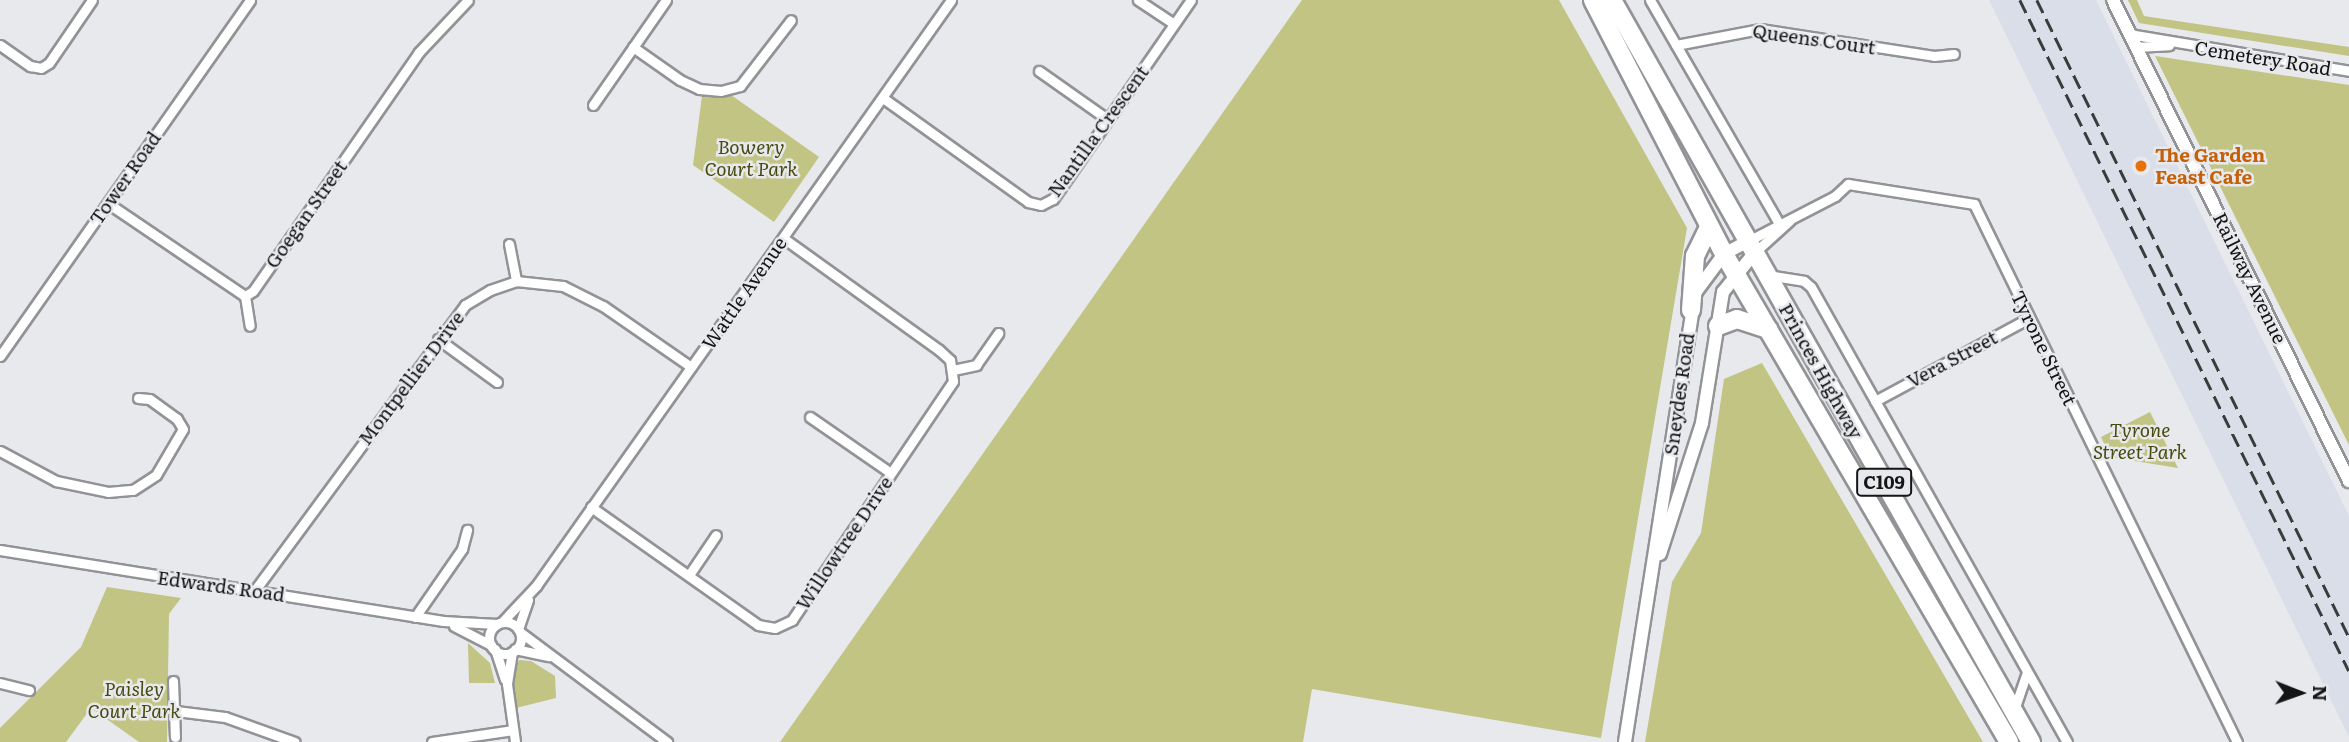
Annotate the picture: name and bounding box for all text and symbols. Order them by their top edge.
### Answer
street label: Queens Court [1751,19,1877,59]
street label: Cemetery Road [2193,36,2333,80]
street label: Nantilla Crescent [1043,61,1153,201]
street label: Tower Road [85,127,165,229]
park label: Bowery Court Park [704,136,798,180]
place label: The Garden Feast Cafe [2155,144,2265,188]
street label: Goegan Street [260,156,352,272]
marker: The Garden Feast Cafe [2133,158,2149,174]
street label: Railway Avenue [2208,209,2292,347]
street label: Wattle Avenue [697,232,791,354]
street label: Tyrone Street [2006,287,2082,409]
street label: Princes Highway [1774,299,1868,443]
street label: Montpellier Drive [353,307,469,449]
street label: Vera Street [1903,326,2001,392]
street label: Sneydes Road [1659,331,1699,457]
park label: Tyrone Street Park [2093,419,2187,463]
road number: C109 [1856,468,1912,496]
street label: Willowtree Drive [791,472,897,614]
street label: Edwards Road [156,566,286,606]
north arrow [2265,658,2335,728]
park label: Paisley Court Park [87,678,181,722]
text: N [2307,685,2335,702]

